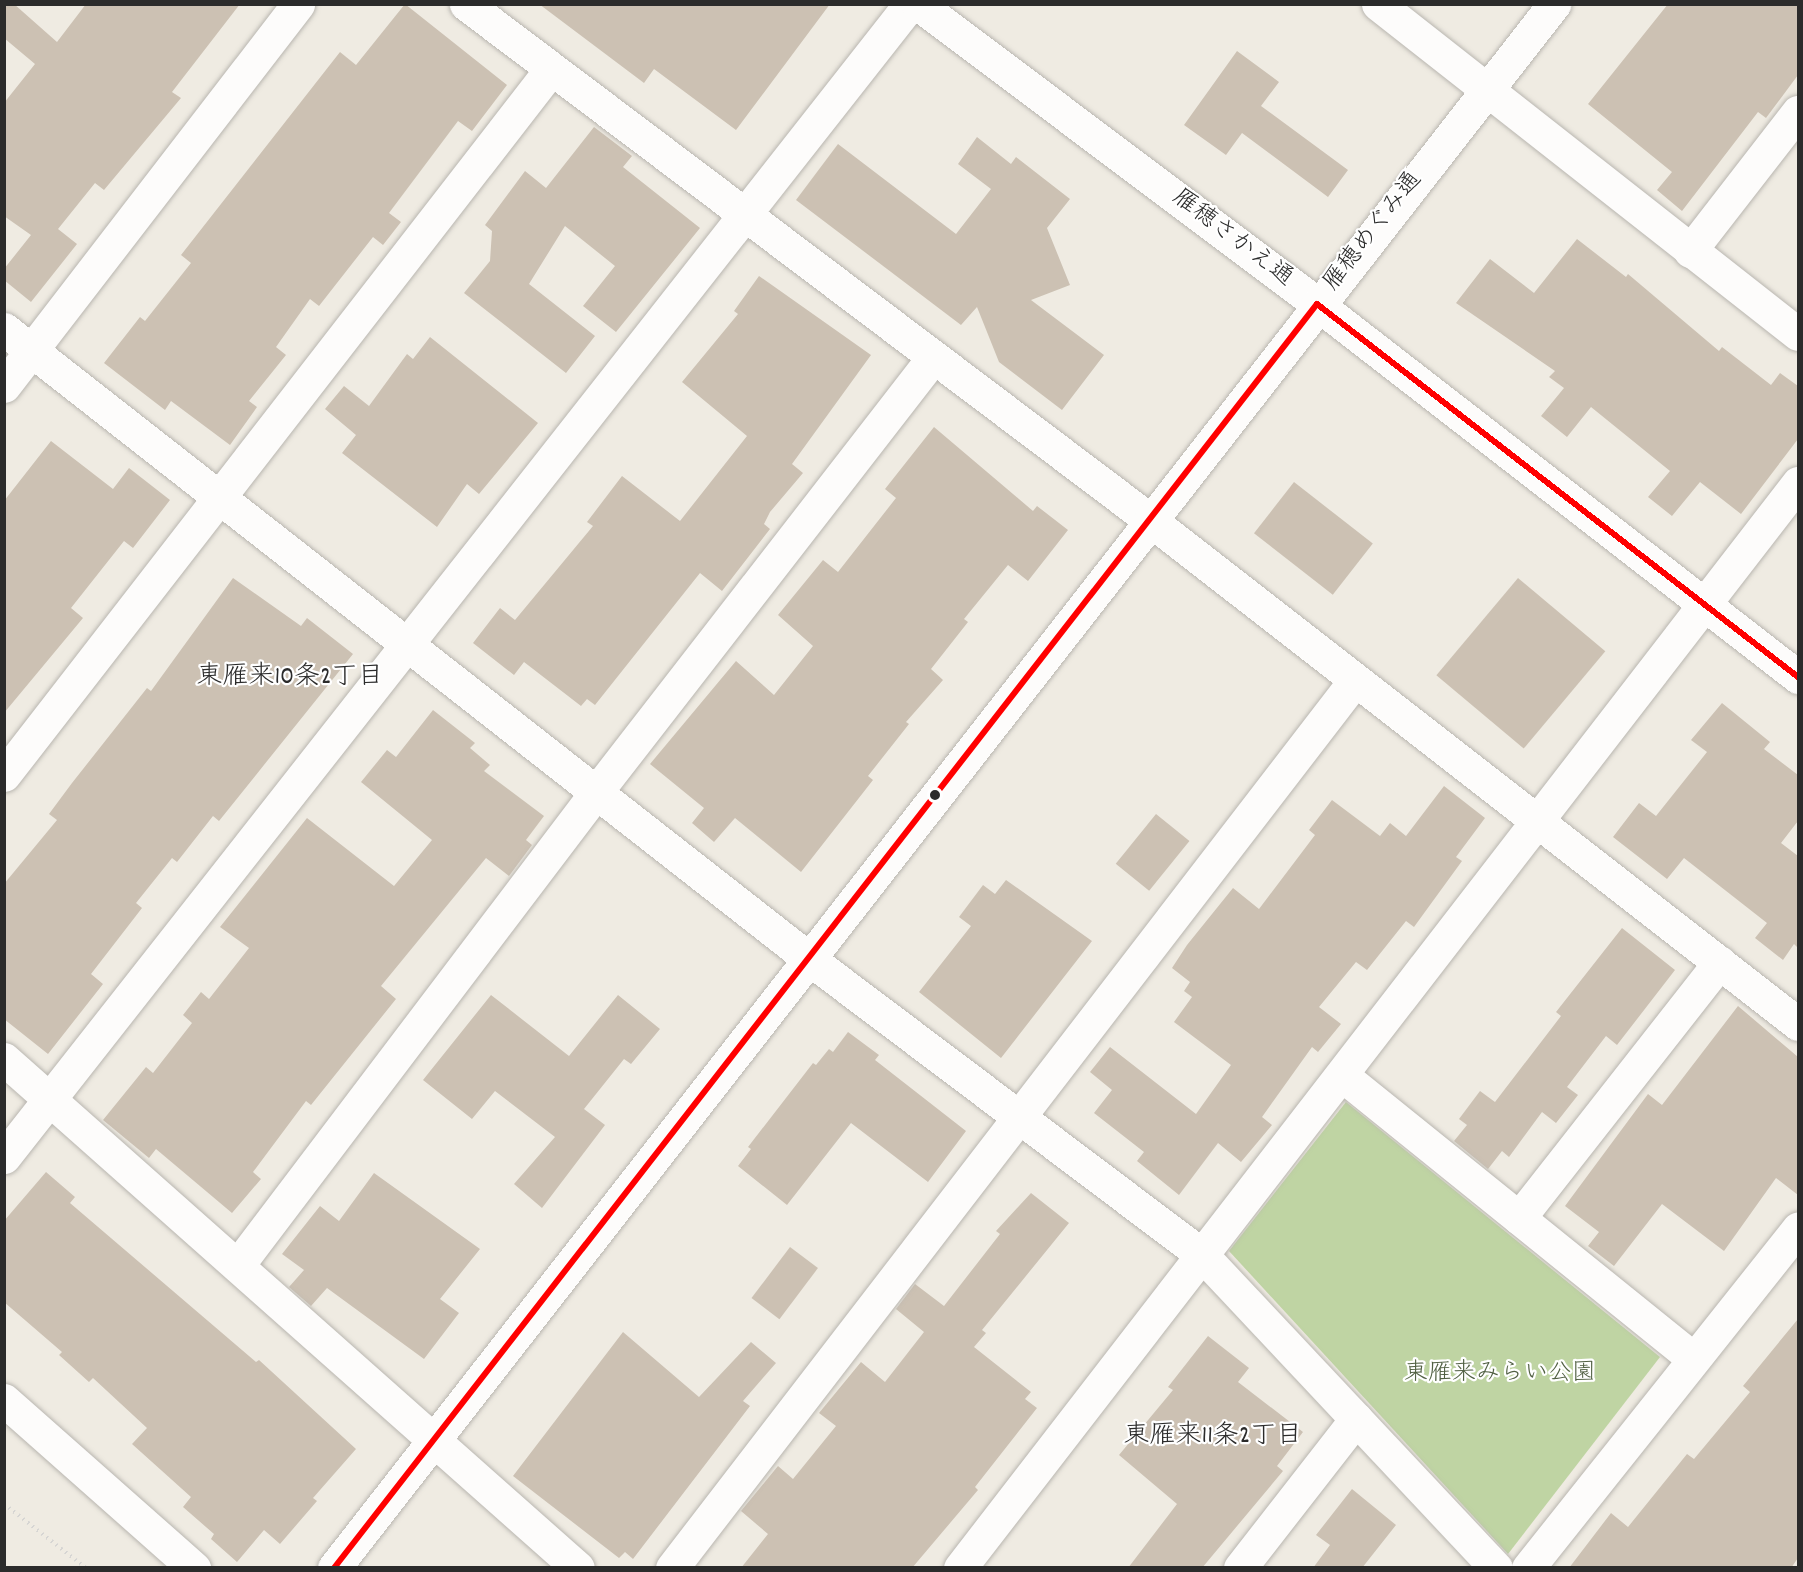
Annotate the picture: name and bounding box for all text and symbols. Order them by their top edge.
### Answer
street label: 雁穂めぐみ通 [1318,166,1430,298]
street label: 雁穂さかえ通 [1166,184,1298,294]
district label: 東雁来10条2丁目 [196,662,384,694]
unlabelled marker [929,789,941,801]
park label: 東雁来みらい公園 [1404,1361,1596,1389]
district label: 東雁来11条2丁目 [1124,1421,1302,1453]

